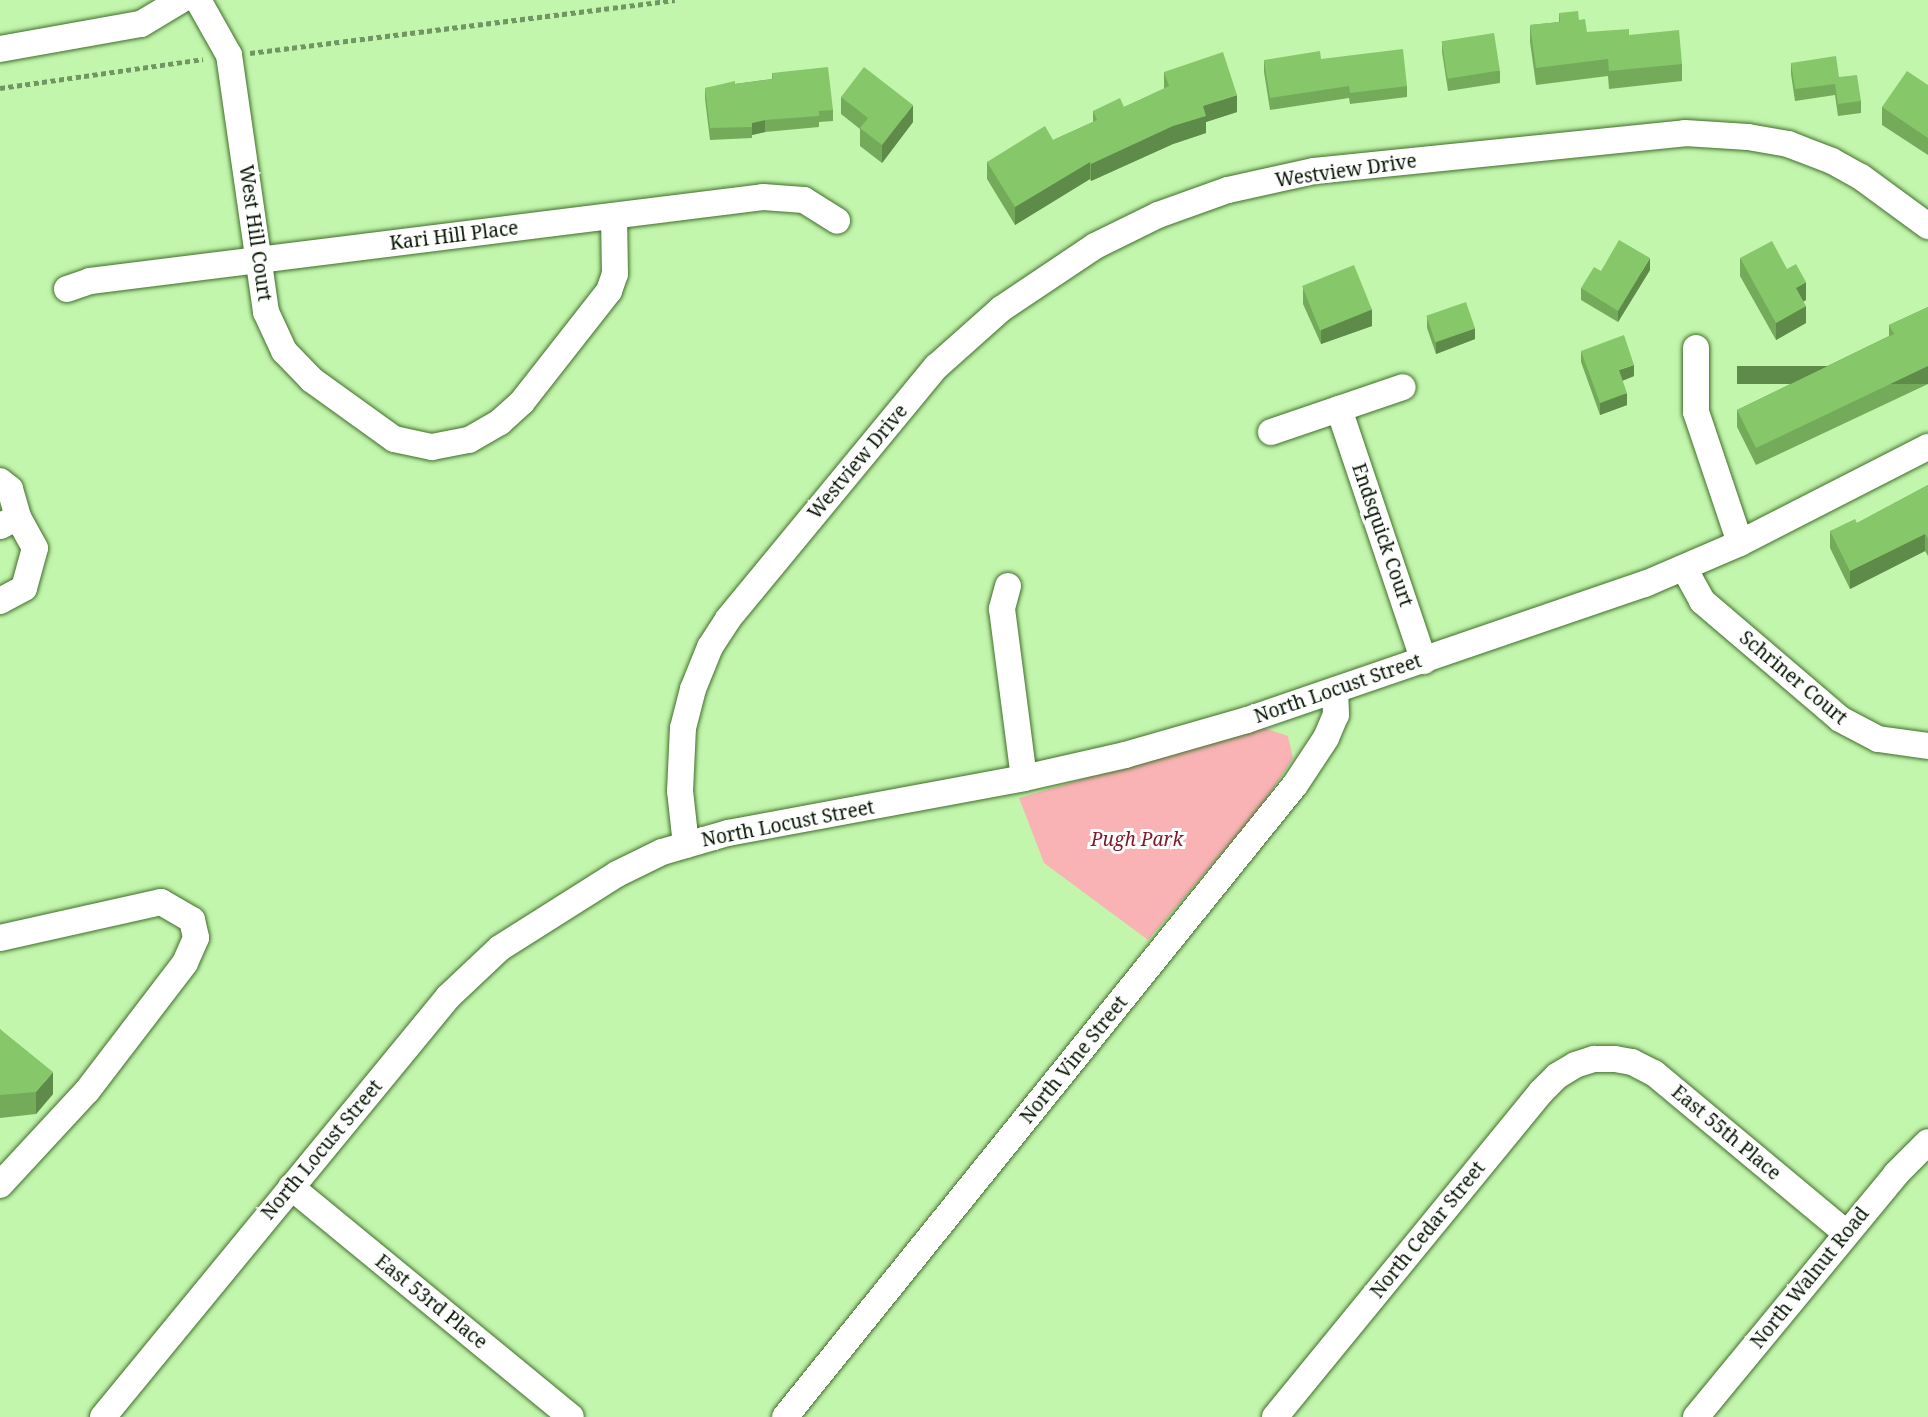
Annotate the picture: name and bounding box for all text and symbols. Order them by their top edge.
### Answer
street label: Westview Drive [1274,150,1418,192]
street label: West Hill Court [234,163,276,303]
street label: Kari Hill Place [388,217,520,255]
street label: Westview Drive [803,400,913,524]
street label: Endsquick Court [1347,460,1417,610]
street label: Schriner Court [1735,626,1851,730]
street label: North Locust Street [1251,650,1425,728]
street label: North Locust Street [700,796,876,852]
park label: Pugh Park [1091,829,1183,851]
street label: North Vine Street [1016,992,1132,1128]
street label: North Locust Street [257,1075,387,1225]
street label: East 55th Place [1667,1081,1785,1185]
street label: North Cedar Street [1366,1157,1490,1303]
street label: North Walnut Road [1746,1203,1874,1353]
street label: East 53rd Place [371,1250,491,1354]

